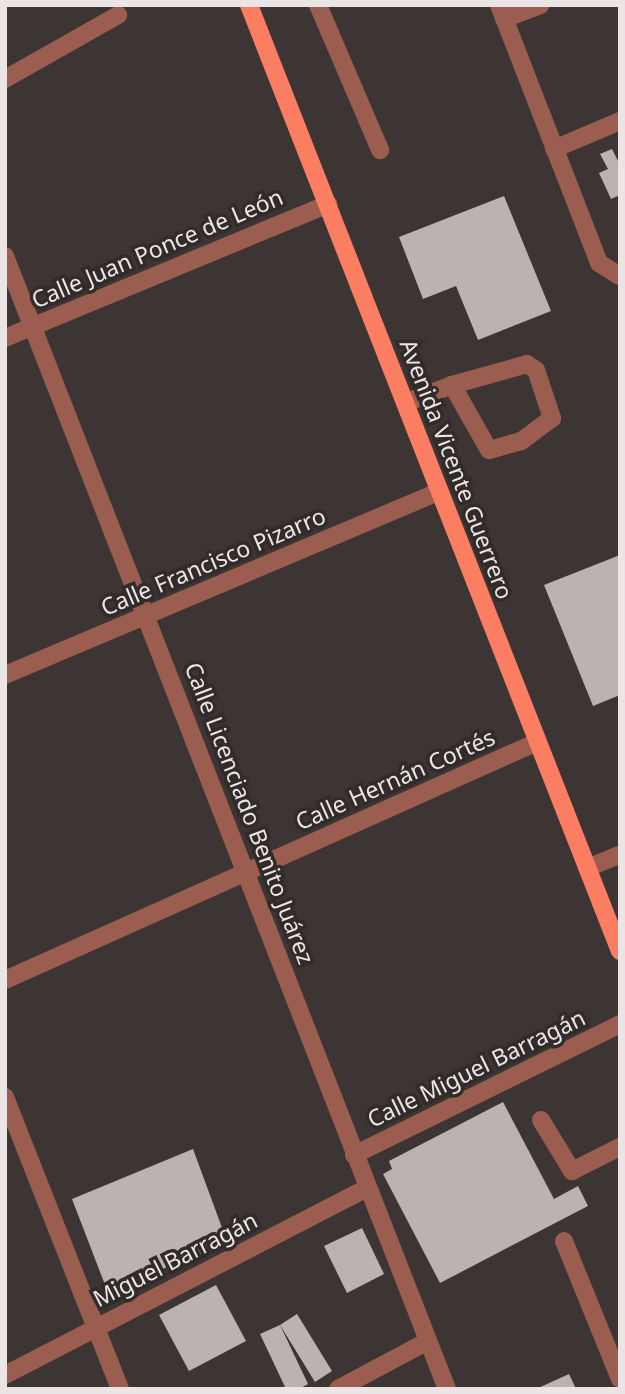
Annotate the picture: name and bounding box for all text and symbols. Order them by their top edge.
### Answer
street label: Calle Juan Ponce de León [27,183,287,313]
street label: Avenida Vicente Guerrero [395,335,519,603]
street label: Calle Francisco Pizarro [97,501,329,621]
street label: Calle Licenciado Benito Juárez [180,658,320,968]
street label: Calle Hernán Cortés [291,723,499,835]
street label: Calle Miguel Barragán [363,1003,589,1133]
street label: Miguel Barragán [88,1206,262,1312]

